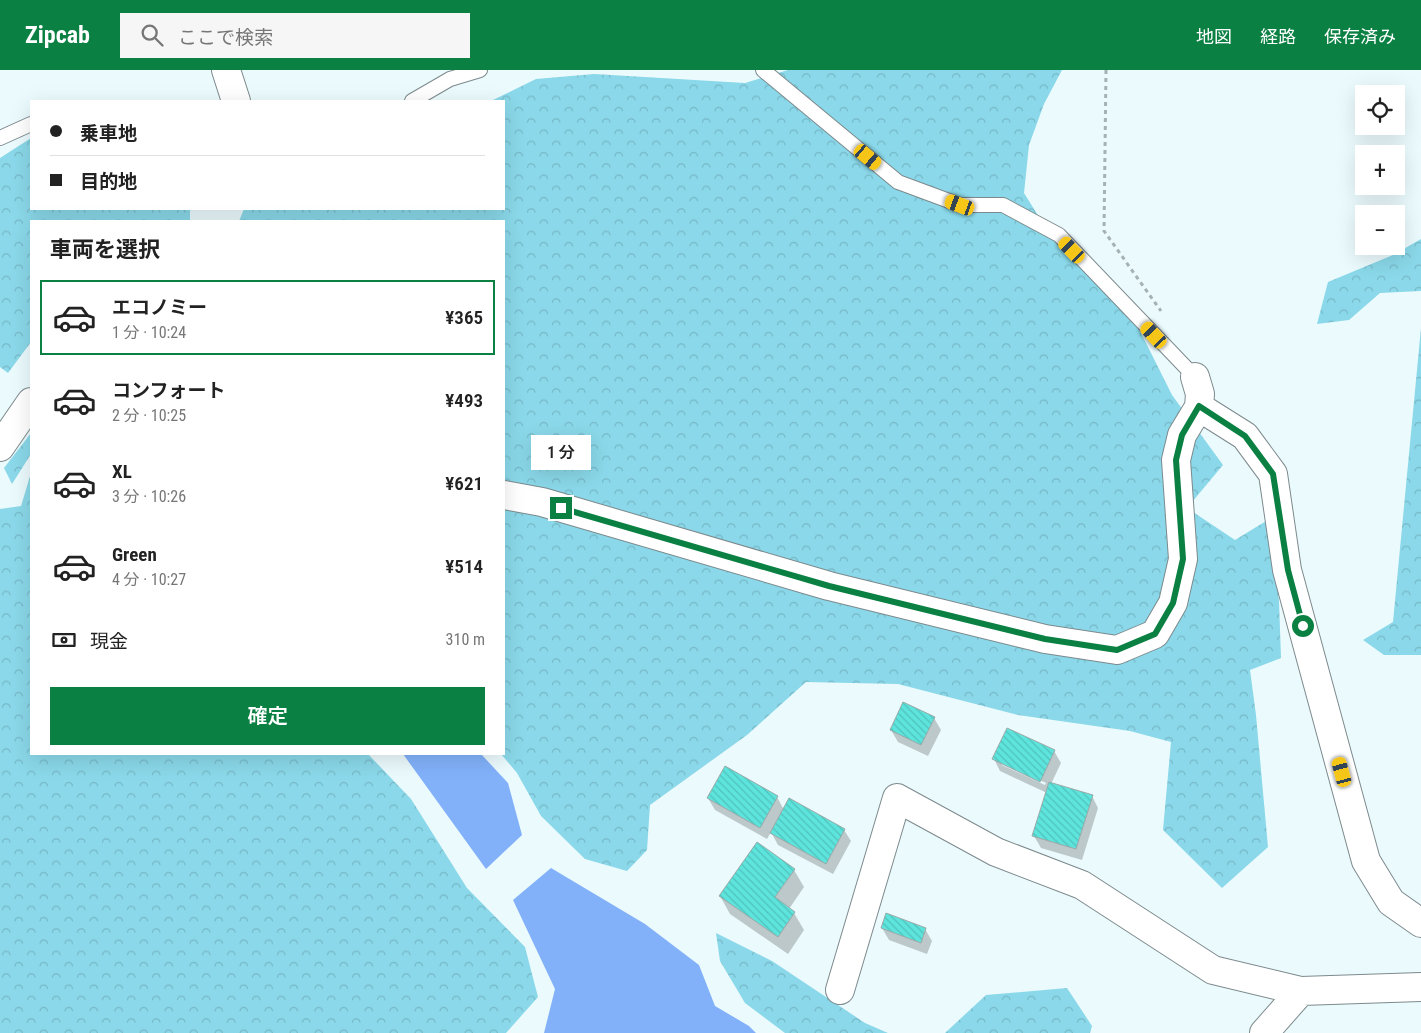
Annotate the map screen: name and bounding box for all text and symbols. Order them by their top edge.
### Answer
search box [120,13,470,58]
text: Zipcab [25,21,90,49]
icon: search [138,21,166,49]
text: ここで検索 [178,26,273,49]
text: 地図 [1196,26,1232,47]
text: 経路 [1260,26,1296,47]
text: 保存済み [1324,26,1396,47]
map controls [1355,85,1405,255]
button: locate [1355,85,1405,135]
text: 乗車地 [80,122,137,145]
car [851,142,884,172]
button: + [1355,145,1405,195]
text: 目的地 [80,170,137,193]
car [943,193,976,217]
button: − [1355,205,1405,255]
car [1056,234,1087,266]
text: 車両を選択 [50,237,160,262]
icon: car [52,295,97,340]
text: エコノミー [112,296,207,319]
text: ¥365 [445,306,483,329]
car [1138,319,1169,351]
text: 1 分 · 10:24 [112,323,186,342]
icon: car [52,378,97,423]
text: コンフォート [112,379,225,402]
text: ¥493 [445,389,483,412]
text: 2 分 · 10:25 [112,406,186,425]
callout: 1 分 [531,436,591,470]
text: 1 分 [547,443,575,462]
text: XL [112,460,132,483]
icon: car [52,461,97,506]
text: ¥621 [445,472,483,495]
text: 3 分 · 10:26 [112,487,186,506]
route end [550,497,572,519]
text: Green [112,543,157,566]
icon: car [52,544,97,589]
text: ¥514 [445,555,483,578]
text: 4 分 · 10:27 [112,570,186,589]
route start [1292,615,1314,637]
icon: cash [50,626,78,654]
text: 現金 [90,630,128,653]
text: 310 m [446,630,485,649]
button: 確定 [50,687,485,745]
car [1330,756,1353,788]

